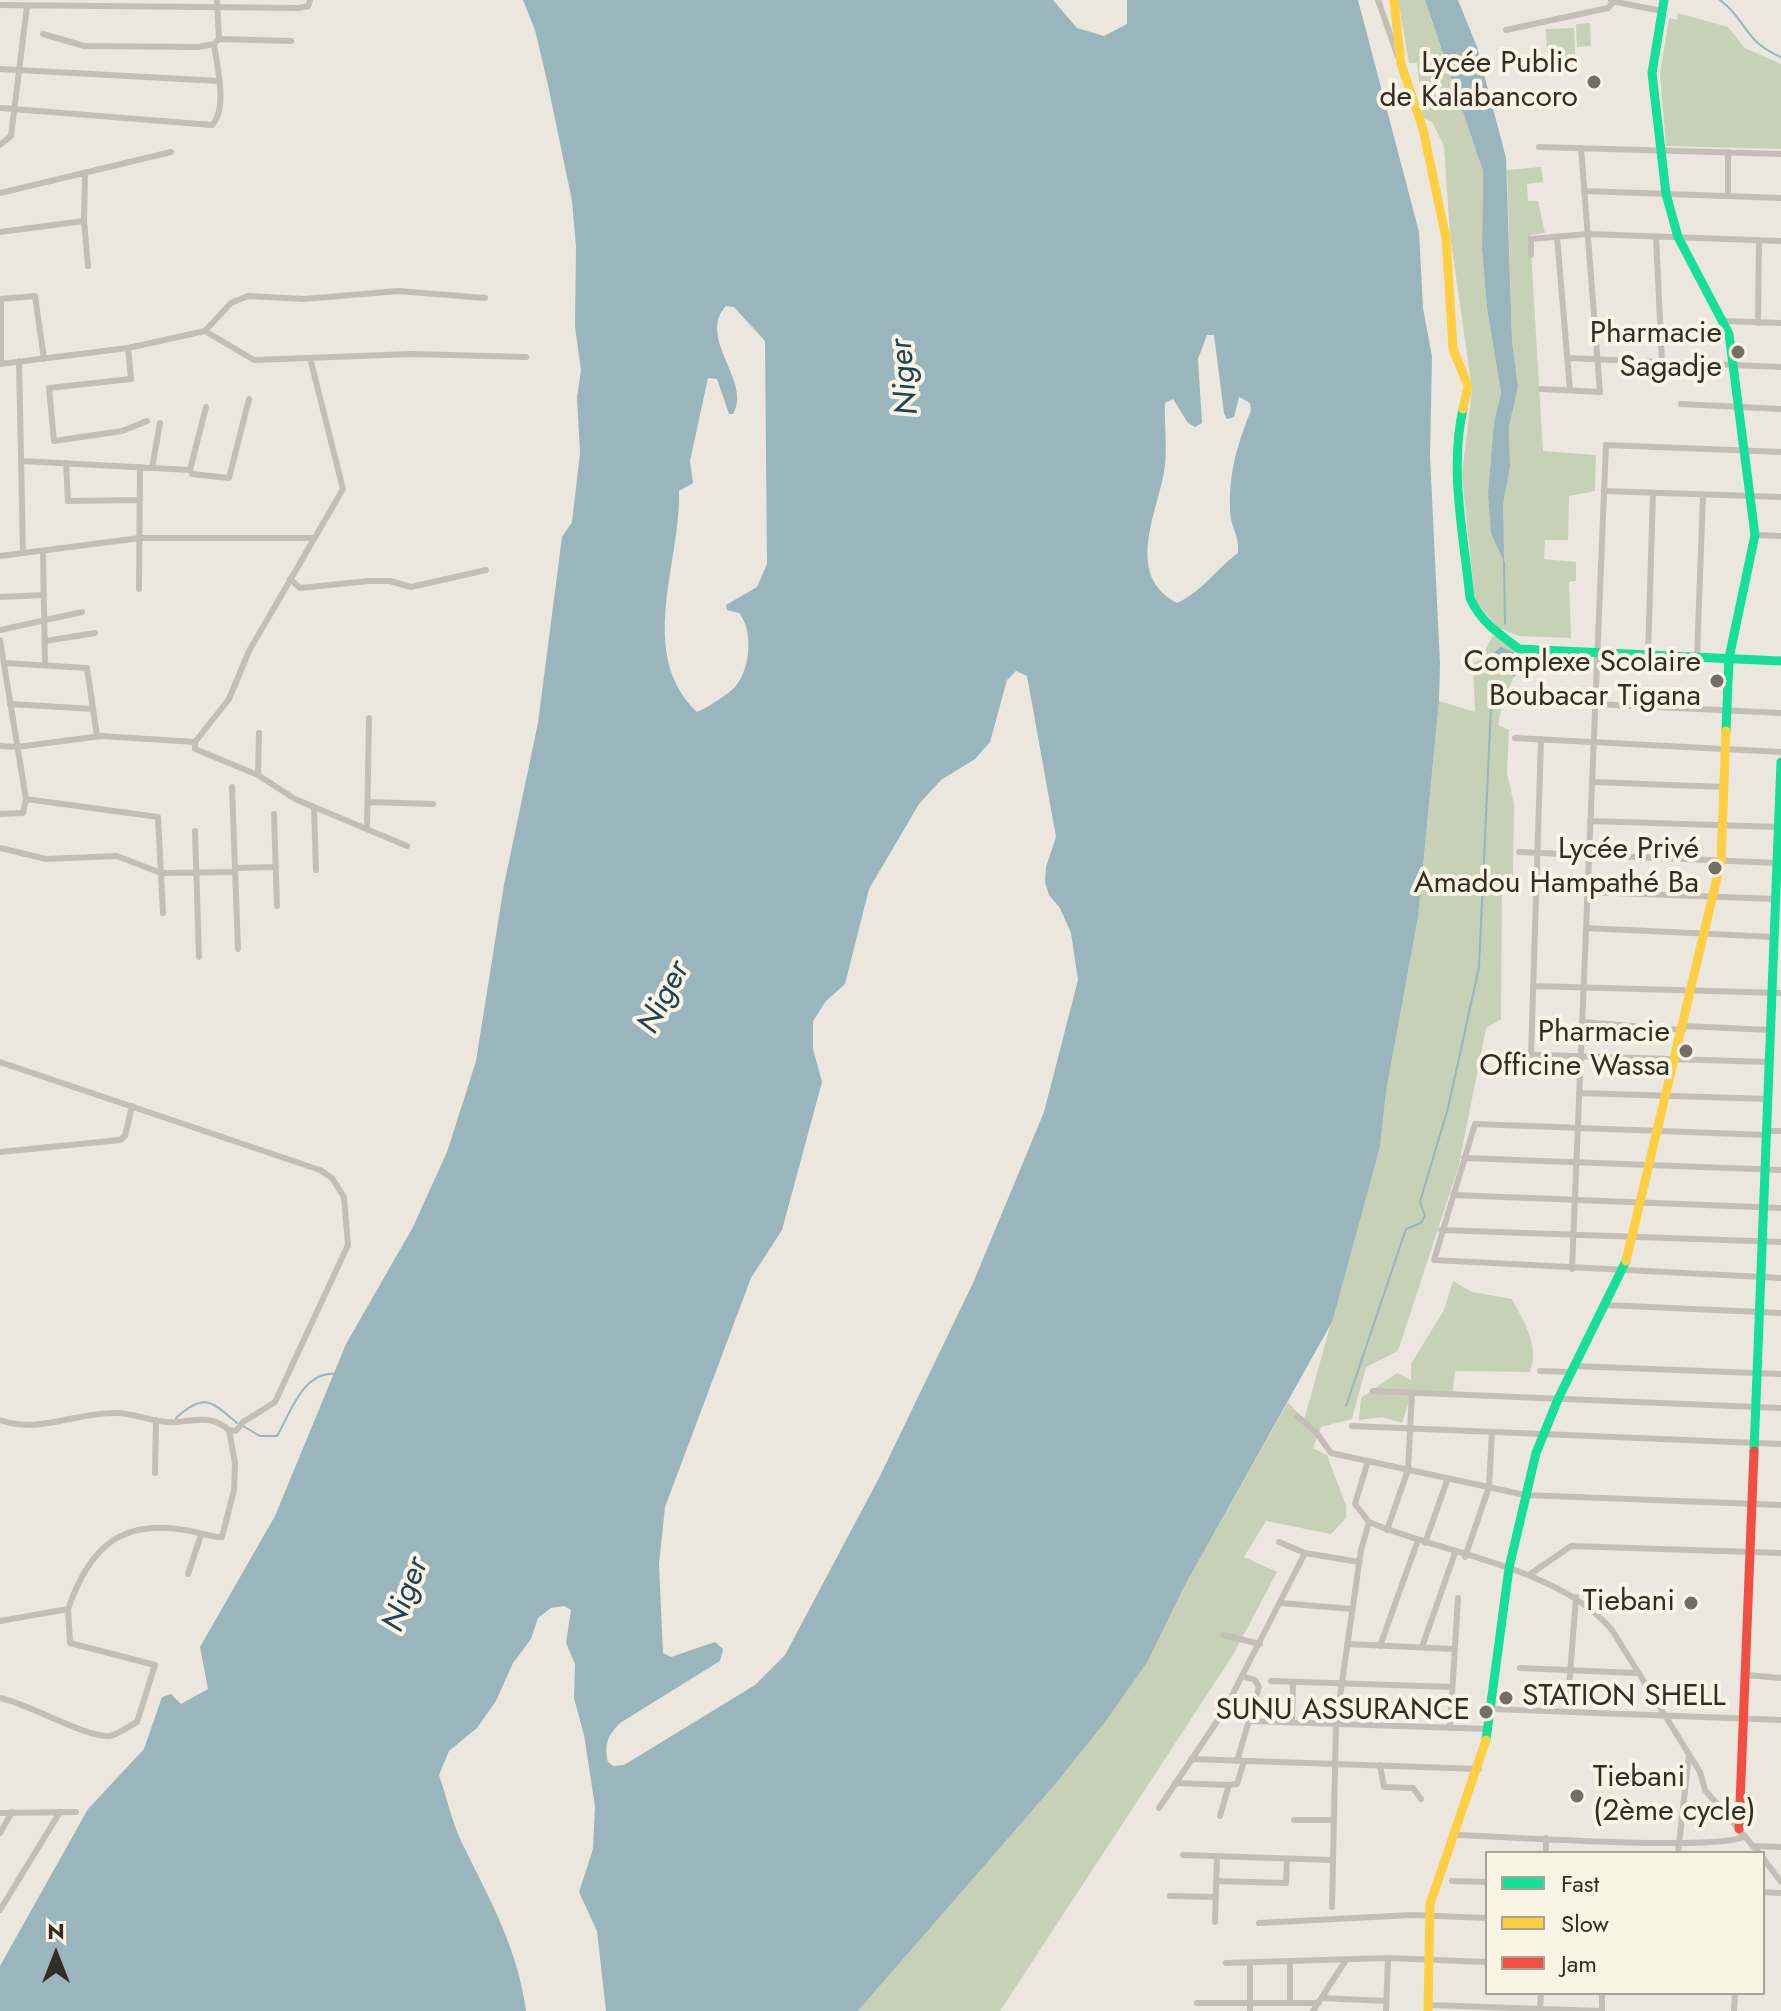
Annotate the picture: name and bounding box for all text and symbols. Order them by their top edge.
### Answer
place label: Lycée Public de Kalabancoro [1380,47,1578,118]
marker: Lycée Public de Kalabancoro [1585,73,1603,91]
place label: Pharmacie Sagadje [1590,317,1722,388]
water label: Niger [884,337,928,417]
marker: Pharmacie Sagadje [1729,343,1747,361]
place label: Complexe Scolaire Boubacar Tigana [1463,646,1701,716]
marker: Complexe Scolaire Boubacar Tigana [1708,672,1726,690]
place label: Lycée Privé Amadou Hampathé Ba [1414,833,1699,904]
marker: Lycée Privé Amadou Hampathé Ba [1706,859,1724,877]
water label: Niger [631,955,699,1041]
place label: Pharmacie Officine Wassa [1479,1016,1670,1086]
marker: Pharmacie Officine Wassa [1677,1042,1695,1060]
water label: Niger [375,1552,439,1638]
place label: Tiebani [1583,1585,1675,1621]
marker: Tiebani [1682,1594,1700,1612]
place label: STATION SHELL [1522,1680,1726,1716]
marker: STATION SHELL [1497,1689,1515,1707]
place label: SUNU ASSURANCE [1215,1694,1470,1730]
marker: SUNU ASSURANCE [1477,1703,1495,1721]
place label: Tiebani (2ème cycle) [1593,1761,1756,1832]
marker: Tiebani (2ème cycle) [1568,1787,1586,1805]
legend [1485,1851,1765,1995]
text: Fast [1561,1866,1599,1901]
text: Slow [1561,1906,1609,1941]
north arrow [16,1915,96,1995]
text: N [47,1915,65,1947]
text: Jam [1561,1946,1597,1981]

